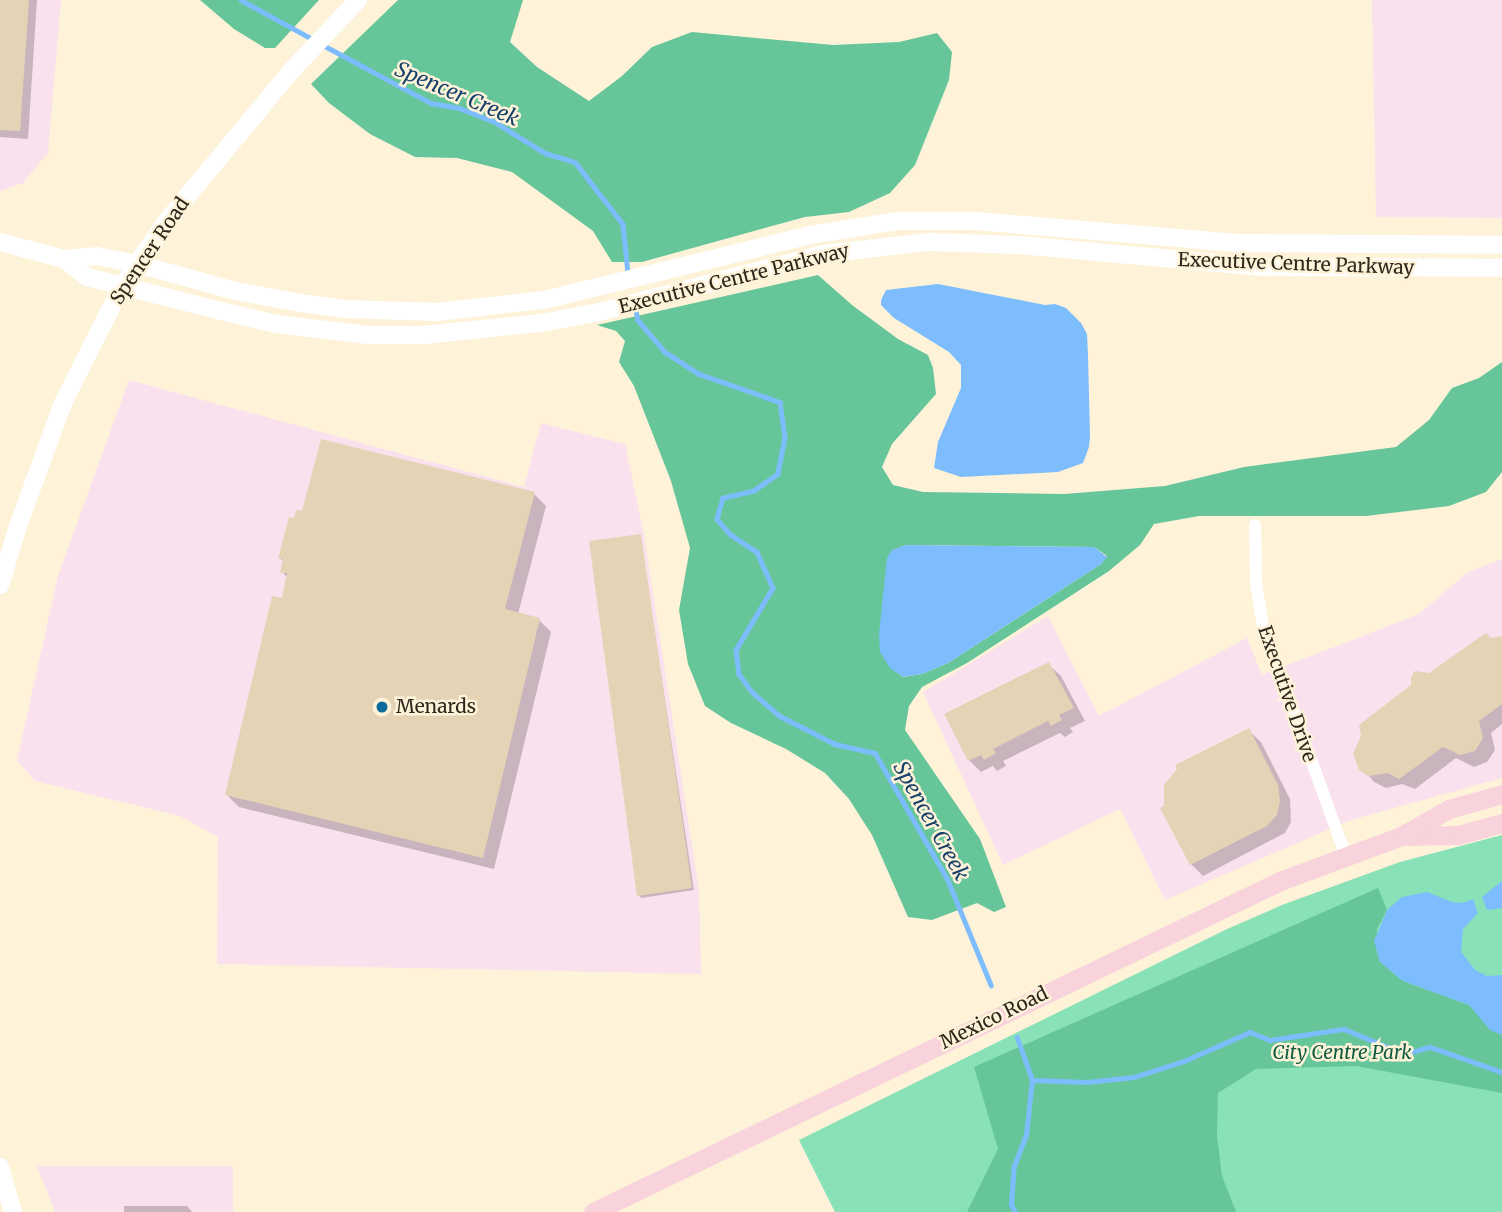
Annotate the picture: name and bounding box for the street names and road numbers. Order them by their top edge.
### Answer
street label: Spencer Road [106,193,194,309]
street label: Executive Centre Parkway [616,239,852,319]
street label: Executive Centre Parkway [1177,248,1415,280]
street label: Executive Drive [1253,623,1321,765]
street label: Mexico Road [936,982,1052,1054]

